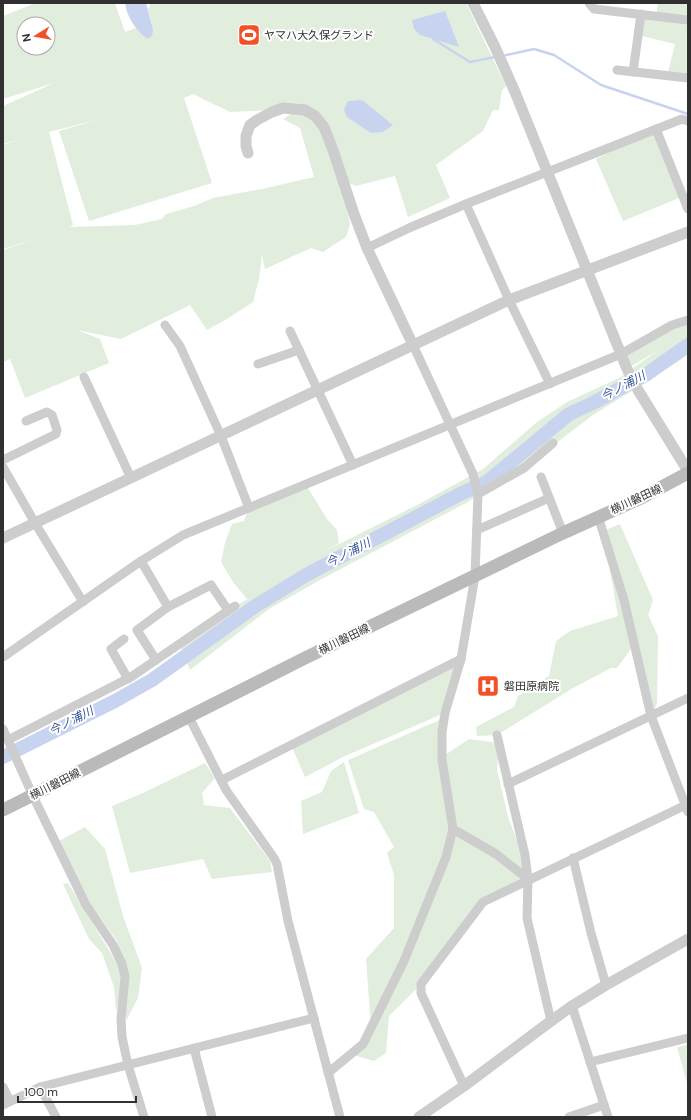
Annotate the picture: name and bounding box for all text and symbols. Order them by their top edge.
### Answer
north arrow [16,16,56,56]
sports icon: ヤマハ大久保グランド [236,22,262,48]
place label: ヤマハ大久保グランド [264,28,374,42]
text: N [19,33,34,43]
water label: 今ノ浦川 [598,367,650,404]
street label: 横川磐田線 [608,481,664,517]
water label: 今ノ浦川 [323,534,375,571]
street label: 横川磐田線 [316,621,372,657]
hospital icon: 磐田原病院 [475,673,501,699]
place label: 磐田原病院 [504,679,559,693]
water label: 今ノ浦川 [46,702,98,739]
street label: 横川磐田線 [27,765,83,803]
scale bar [18,1078,136,1104]
text: 100 m [24,1084,58,1100]

